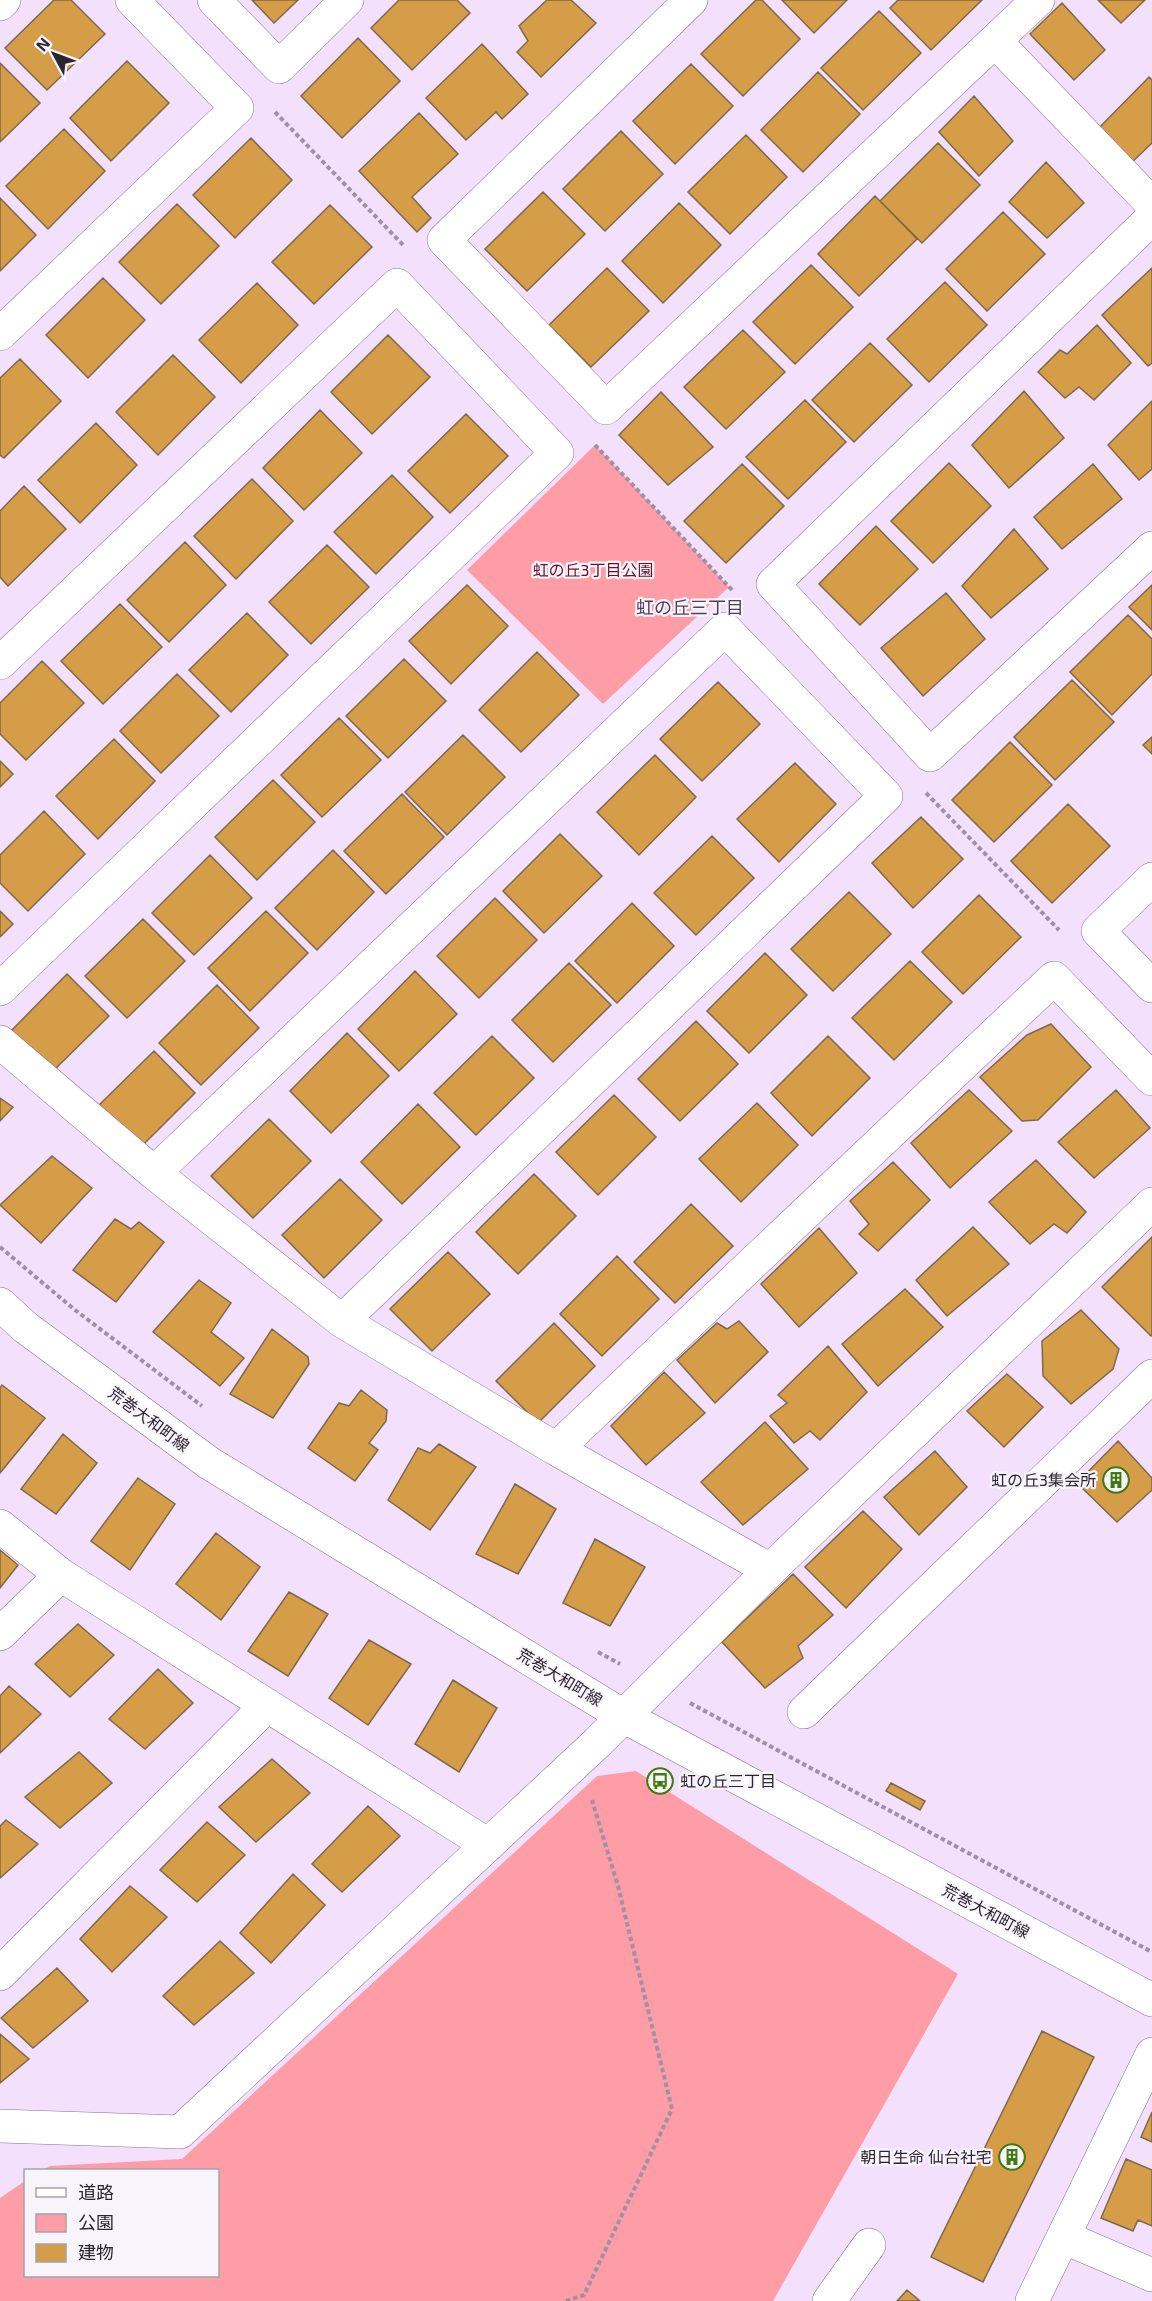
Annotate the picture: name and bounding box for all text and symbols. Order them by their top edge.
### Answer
north arrow [24,24,84,84]
text: N [31,33,53,54]
park label: 虹の丘3丁目公園 [533,560,653,579]
district label: 虹の丘三丁目 [636,596,744,618]
street label: 荒巻大和町線 [105,1382,193,1455]
building icon: 虹の丘3集会所 [1101,1465,1131,1495]
place label: 虹の丘3集会所 [991,1470,1096,1489]
street label: 荒巻大和町線 [514,1644,606,1709]
bus stop icon: 虹の丘三丁目 [645,1766,675,1796]
place label: 虹の丘三丁目 [680,1771,776,1790]
street label: 荒巻大和町線 [939,1880,1033,1941]
building icon: 朝日生命 仙台社宅 [997,2142,1027,2172]
place label: 朝日生命 仙台社宅 [860,2147,992,2166]
legend [24,2169,219,2277]
text: 道路 [78,2181,114,2203]
text: 公園 [78,2211,114,2233]
text: 建物 [78,2241,114,2263]

